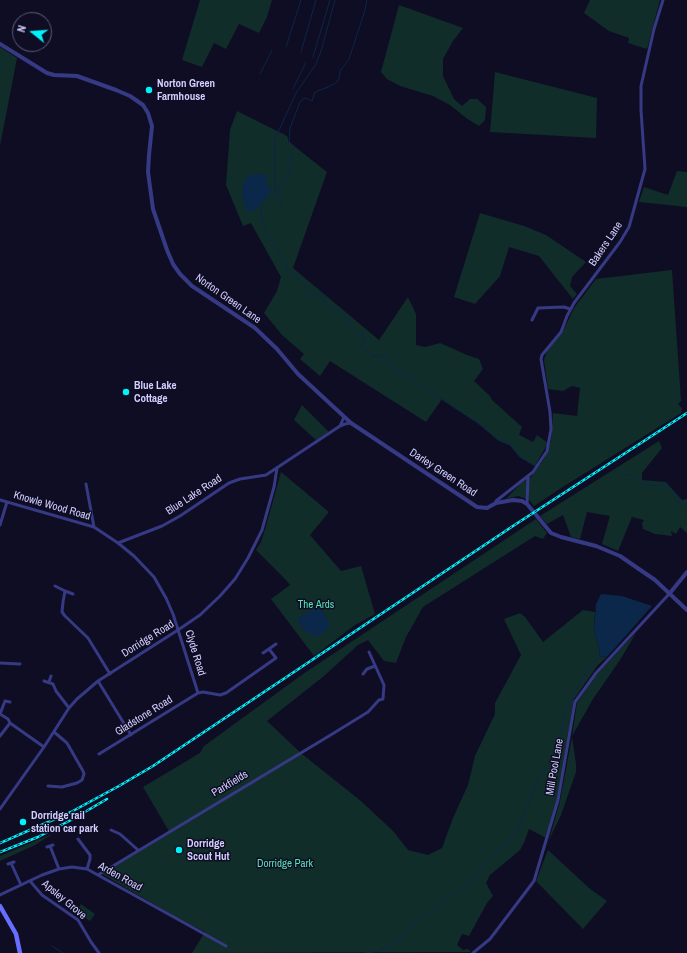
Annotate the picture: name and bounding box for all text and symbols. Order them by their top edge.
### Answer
north arrow [12,12,52,52]
text: N [14,24,29,34]
place label: Norton Green Farmhouse [157,77,215,103]
marker: Norton Green Farmhouse [144,85,154,95]
street label: Bakers Lane [586,219,626,269]
street label: Norton Green Lane [193,271,263,327]
place label: Blue Lake Cottage [134,379,177,405]
marker: Blue Lake Cottage [121,387,131,397]
street label: Darley Green Road [407,446,479,500]
street label: Blue Lake Road [163,472,225,518]
street label: Knowle Wood Road [12,489,92,523]
park label: The Ards [298,598,334,612]
street label: Dorridge Road [119,618,177,660]
street label: Clyde Road [182,629,208,677]
street label: Gladstone Road [113,693,175,739]
street label: Mill Pool Lane [544,738,566,796]
street label: Parkfields [209,768,251,800]
place label: Dorridge rail station car park [31,809,98,835]
marker: Dorridge rail station car park [18,817,28,827]
place label: Dorridge Scout Hut [187,837,230,863]
marker: Dorridge Scout Hut [174,845,184,855]
park label: Dorridge Park [257,857,313,871]
street label: Arden Road [96,860,144,894]
street label: Apsley Grove [39,878,89,922]

